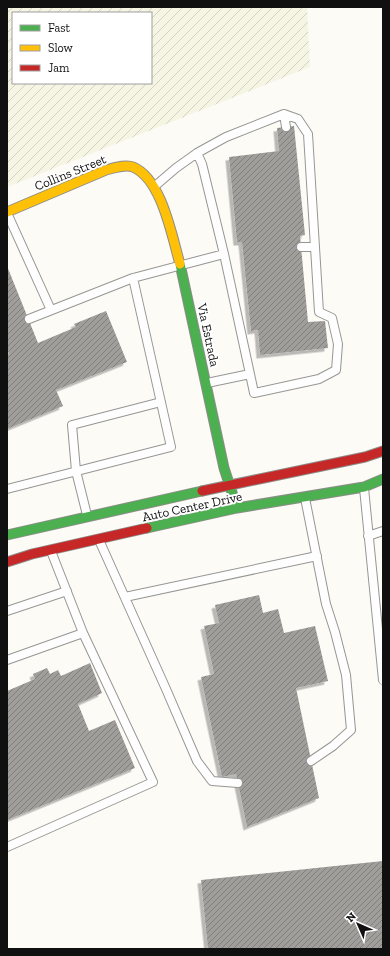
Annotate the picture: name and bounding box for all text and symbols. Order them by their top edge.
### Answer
legend [12,12,152,84]
text: Fast [48,21,71,35]
text: Slow [48,41,74,55]
text: Jam [48,61,70,75]
street label: Collins Street [32,151,108,194]
street label: Via Estrada [194,301,223,369]
street label: Auto Center Drive [141,489,243,524]
north arrow [338,904,378,944]
text: N [344,909,359,925]

